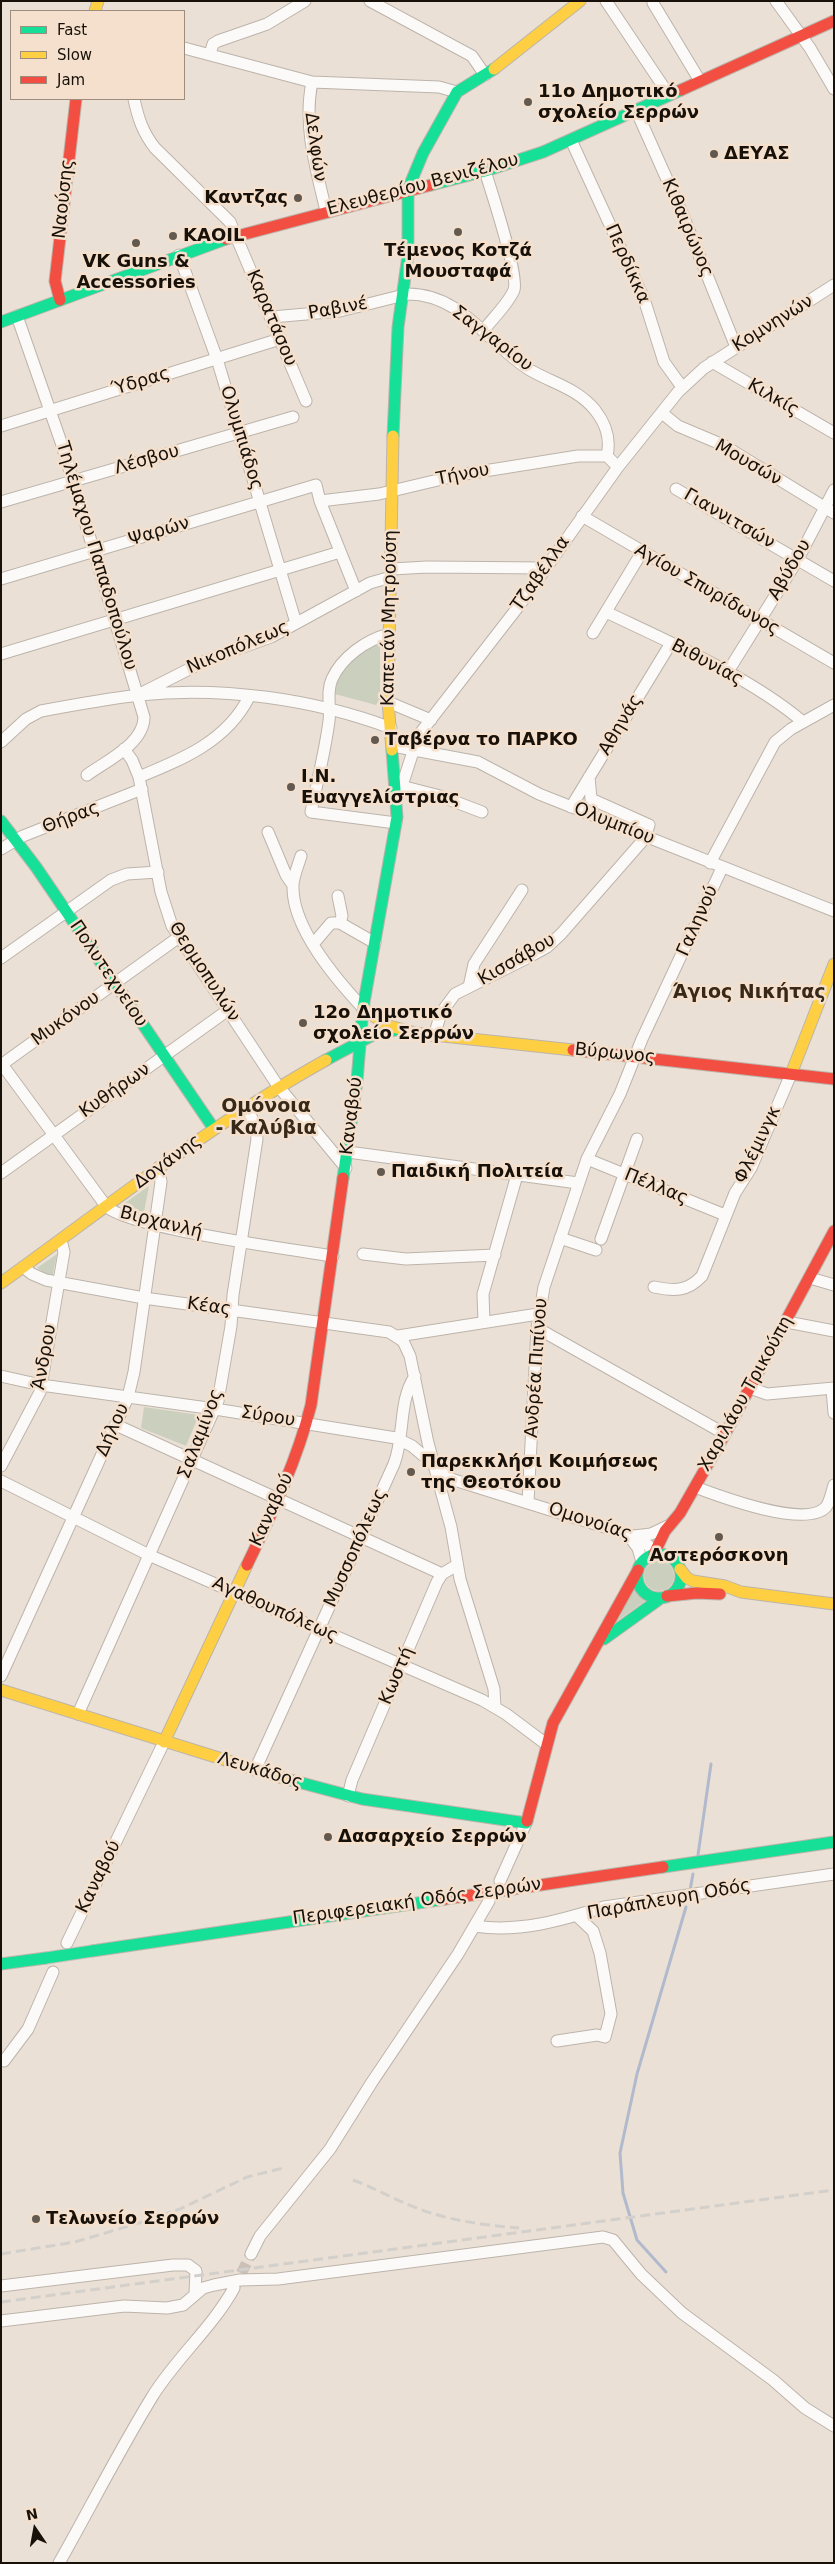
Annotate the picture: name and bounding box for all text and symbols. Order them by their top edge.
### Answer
legend [10,10,185,100]
text: Fast [57,21,87,39]
text: Slow [57,46,92,64]
text: Jam [57,71,85,89]
place label: 11ο Δημοτικό σχολείο Σερρών [538,81,699,124]
marker: 11ο Δημοτικό σχολείο Σερρών [522,96,534,108]
street label: Δελφών [299,111,331,183]
place label: ΔΕΥΑΣ [724,143,789,165]
marker: ΔΕΥΑΣ [708,148,720,160]
street label: Ελευθερίου Βενιζέλου [325,149,521,221]
street label: Ναούσης [49,158,79,240]
street label: Κιθαιρώνος [657,175,717,281]
place label: Καντζας [204,187,288,209]
marker: Καντζας [292,192,304,204]
street label: Περδίκκα [600,221,654,307]
place label: KAOIL [183,225,244,247]
marker: Τέμενος Κοτζά Μουσταφά [452,226,464,238]
marker: KAOIL [167,230,179,242]
marker: VK Guns & Accessories [130,237,142,249]
place label: Τέμενος Κοτζά Μουσταφά [384,240,532,282]
place label: VK Guns & Accessories [76,251,196,294]
street label: Καρατάσου [241,267,301,369]
street label: Κομνηνών [729,291,817,357]
street label: Ραβινέ [307,293,369,325]
street label: Σαγγαρίου [447,302,537,376]
street label: Ύδρας [109,363,173,401]
street label: Κιλκίς [743,375,803,421]
street label: Ολυμπιάδος [215,383,267,493]
street label: Μουσών [711,435,785,491]
street label: Τηλέμαχου Παπαδοπούλου [51,439,141,673]
street label: Λέσβου [112,440,182,480]
street label: Τήνου [434,459,492,491]
street label: Γιαννιτσών [680,484,778,554]
street label: Ψαρών [126,513,192,551]
street label: Καπετάν Μητρούση [378,530,402,706]
street label: Τζαβέλλα [507,532,575,616]
street label: Αβύδου [764,536,816,604]
street label: Αγίου Σπυρίδωνος [631,540,783,640]
street label: Νικοπόλεως [184,617,292,679]
street label: Βιθυνίας [667,635,747,691]
street label: Αθηνάς [594,691,648,759]
place label: Ταβέρνα το ΠΑΡΚΟ [385,729,578,751]
marker: Ταβέρνα το ΠΑΡΚΟ [369,734,381,746]
place label: Ι.Ν. Ευαγγελίστριας [301,766,459,809]
marker: Ι.Ν. Ευαγγελίστριας [285,781,297,793]
street label: Θήρας [39,797,103,839]
street label: Ολυμπίου [571,798,657,850]
street label: Γαληνού [673,882,723,960]
street label: Πολυτεχνείου [64,917,152,1031]
street label: Θερμοπυλών [164,918,244,1026]
street label: Κισσάβου [475,929,559,991]
district label: Άγιος Νικήτας [672,982,826,1004]
street label: Μυκόνου [28,987,104,1051]
place label: 12ο Δημοτικό σχολείο Σερρών [313,1002,474,1044]
marker: 12ο Δημοτικό σχολείο Σερρών [297,1017,309,1029]
street label: Βύρωνος [574,1039,656,1069]
street label: Κυθήρων [76,1059,154,1123]
street label: Καναβού [336,1076,368,1156]
district label: Ομόνοια - Καλύβια [215,1096,317,1140]
street label: Φλέμινγκ [730,1103,786,1187]
street label: Δογάνης [130,1130,206,1194]
place label: Παιδική Πολιτεία [391,1161,563,1183]
street label: Πέλλας [621,1164,691,1210]
marker: Παιδική Πολιτεία [375,1166,387,1178]
street label: Βιρχανλή [118,1202,204,1244]
street label: Κέας [186,1293,232,1321]
street label: Ανδρέα Πιπίνου [521,1297,553,1439]
street label: Χαριλάου Τρικούπη [694,1313,798,1475]
street label: Άνδρου [29,1322,61,1392]
street label: Σαλαμίνος [174,1386,228,1482]
street label: Δήλου [92,1400,134,1460]
street label: Σύρου [239,1402,297,1432]
place label: Παρεκκλήσι Κοιμήσεως της Θεοτόκου [421,1451,658,1494]
marker: Παρεκκλήσι Κοιμήσεως της Θεοτόκου [405,1466,417,1478]
street label: Καναβού [246,1470,298,1550]
street label: Μυσσοπόλεως [320,1485,392,1611]
street label: Ομονοίας [546,1498,634,1546]
marker: Αστερόσκονη [713,1531,725,1543]
place label: Αστερόσκονη [650,1545,788,1567]
street label: Αγαθουπόλεως [209,1573,341,1647]
street label: Κωστή [375,1644,419,1708]
street label: Λευκάδος [215,1748,305,1794]
place label: Δασαρχείο Σερρών [338,1826,527,1848]
marker: Δασαρχείο Σερρών [322,1831,334,1843]
street label: Καναβού [72,1837,126,1917]
street label: Περιφερειακή Οδός Σερρών [291,1874,543,1930]
street label: Παράπλευρη Οδός [586,1875,752,1925]
place label: Τελωνείο Σερρών [46,2208,219,2230]
marker: Τελωνείο Σερρών [30,2213,42,2225]
north arrow [10,2504,60,2554]
text: N [24,2505,39,2523]

